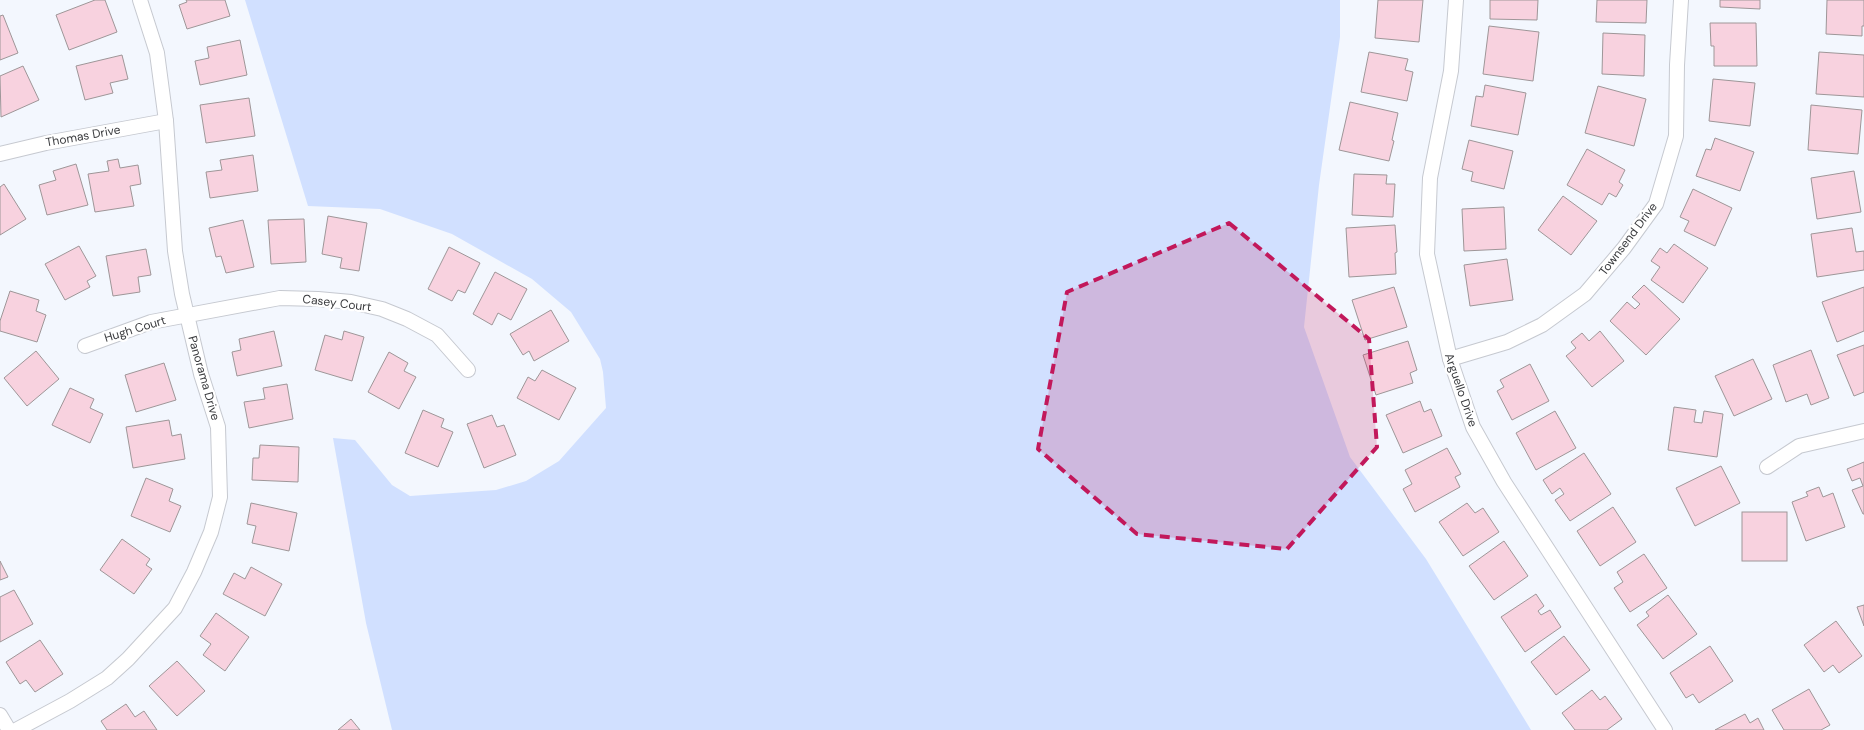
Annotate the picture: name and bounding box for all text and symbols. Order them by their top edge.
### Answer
street label: Thomas Drive [44,122,122,150]
street label: Townsend Drive [1595,199,1661,279]
street label: Casey Court [302,291,373,315]
street label: Hugh Court [102,312,168,346]
street label: Panorama Drive [184,334,224,422]
street label: Arguello Drive [1441,351,1481,429]

